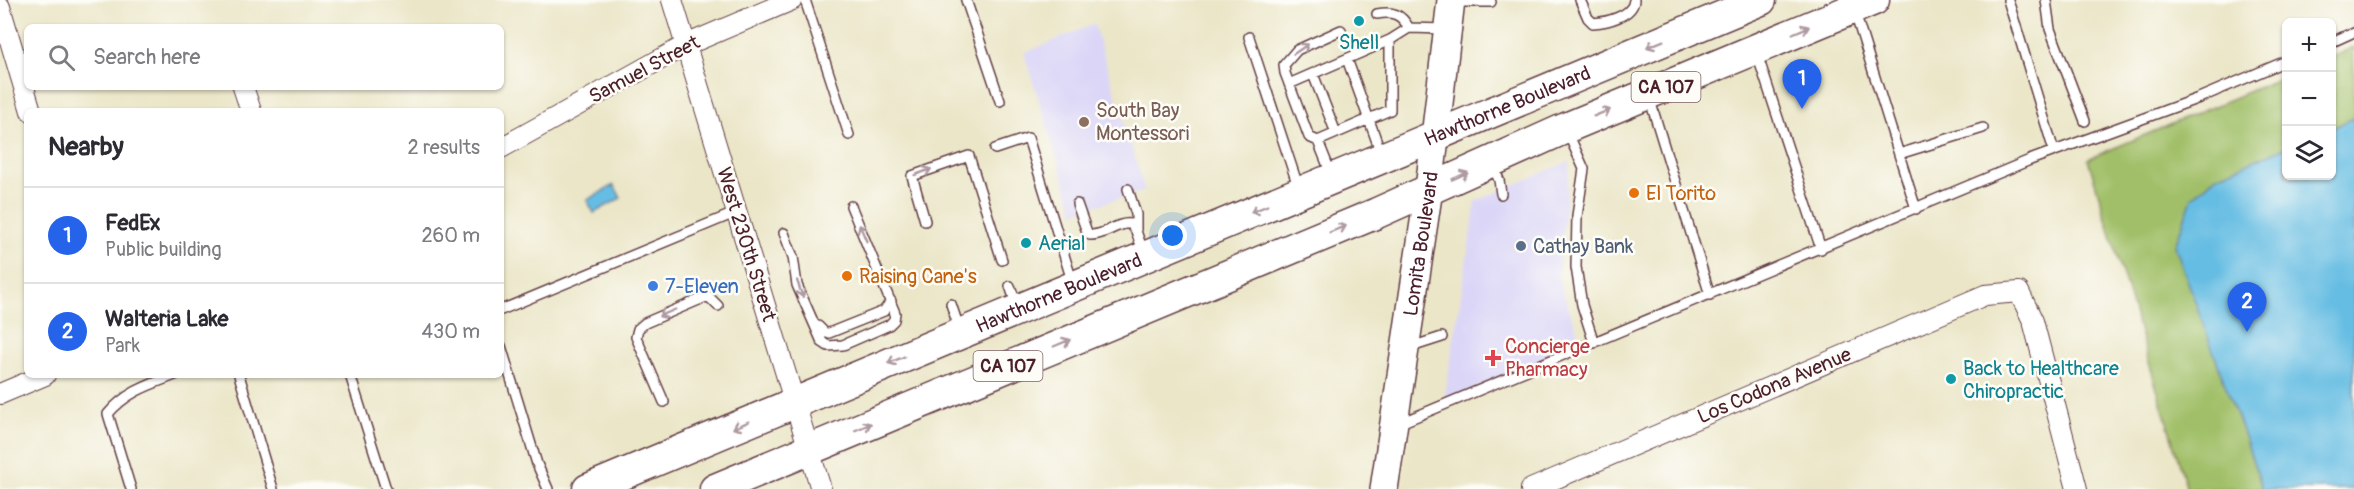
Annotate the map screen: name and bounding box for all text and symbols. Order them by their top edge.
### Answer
marker: Shell [1352,14,1366,28]
map controls [2282,18,2336,180]
button: + [2282,18,2336,72]
search box [24,24,504,90]
one-way arrow [1792,24,1810,35]
street label: Samuel Street [585,29,705,109]
place label: Shell [1339,30,1379,55]
one-way arrow [1646,39,1664,50]
icon: search [45,41,78,74]
text: Search here [93,43,200,71]
one-way arrow [1293,43,1309,55]
street label: Hawthorne Boulevard [1421,60,1594,152]
pin: 1 [1782,60,1822,109]
road number: CA 107 [1632,72,1700,102]
button: − [2282,72,2336,126]
place label: South Bay Montessori [1096,98,1189,146]
one-way arrow [1592,107,1611,118]
marker: South Bay Montessori [1077,115,1091,129]
button: layers [2282,126,2336,180]
text: Nearby [48,131,124,163]
text: 2 results [408,135,480,160]
street label: West 230th Street [711,164,782,325]
one-way arrow [913,166,932,177]
one-way arrow [1450,169,1468,181]
street label: Lomita Boulevard [1398,170,1444,318]
place label: El Torito [1646,181,1716,206]
marker: El Torito [1627,186,1641,200]
one-way arrow [1250,204,1269,215]
text: FedEx [105,209,161,237]
your location [1158,221,1187,250]
text: 1 [64,223,71,248]
text: 260 m [421,223,480,248]
one-way arrow [1329,223,1347,234]
one-way arrow [857,224,868,242]
place label: Aerial [1038,231,1086,256]
place label: Cathay Bank [1533,234,1634,259]
marker: Aerial [1019,236,1033,250]
text: Public building [105,237,221,262]
marker: Cathay Bank [1514,239,1528,253]
street label: Hawthorne Boulevard [972,247,1146,339]
place label: Raising Cane's [859,264,977,289]
marker: Raising Cane's [840,269,854,283]
place label: 7-Eleven [665,274,739,299]
marker: 7-Eleven [646,279,660,293]
one-way arrow [795,279,806,298]
pin: 2 [2228,282,2266,332]
text: Walteria Lake [105,305,228,333]
one-way arrow [658,308,676,320]
text: 2 [62,319,73,344]
text: 430 m [421,319,480,344]
text: Park [105,333,140,358]
place label: Concierge Pharmacy [1505,334,1590,382]
one-way arrow [1053,337,1071,348]
street label: Los Codona Avenue [1693,342,1855,429]
road number: CA 107 [974,351,1042,381]
marker: Concierge Pharmacy [1486,351,1500,365]
one-way arrow [888,355,906,366]
place label: Back to Healthcare Chiropractic [1963,356,2119,404]
marker: Back to Healthcare Chiropractic [1944,372,1958,386]
one-way arrow [732,420,751,431]
one-way arrow [853,421,872,432]

